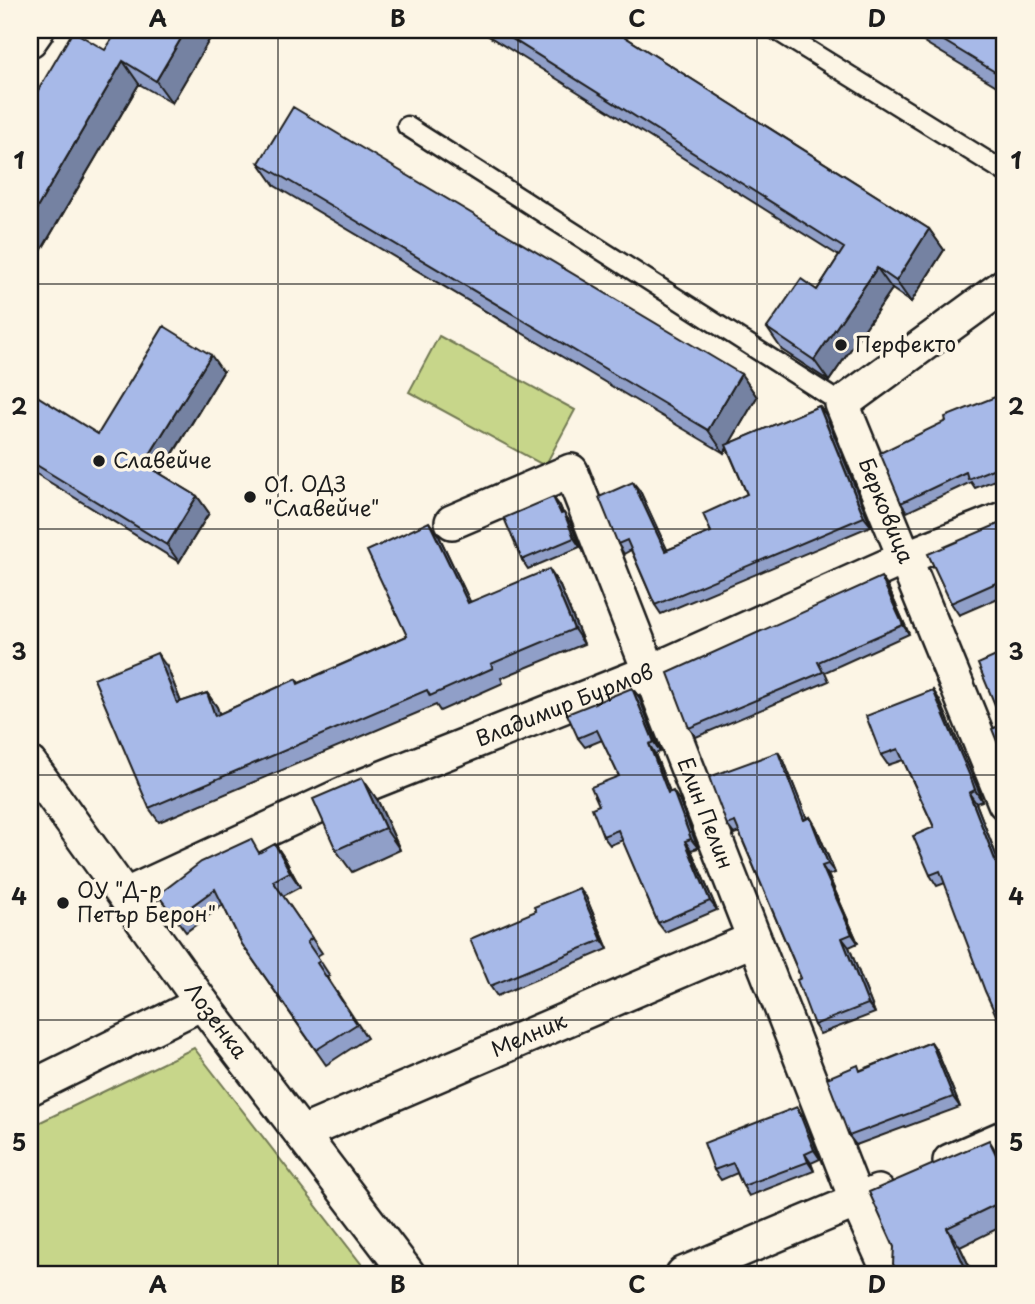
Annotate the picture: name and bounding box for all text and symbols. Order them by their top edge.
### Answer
text: A [149,0,167,35]
text: B [390,0,406,35]
text: C [628,0,646,35]
text: D [868,0,886,35]
text: 1 [14,142,25,177]
text: 1 [1011,142,1022,177]
place label: Перфекто [855,327,956,359]
marker: Перфекто [833,337,849,353]
text: 2 [11,388,27,423]
text: 2 [1008,388,1024,423]
place label: Славейче [113,443,212,475]
street label: Берковица [851,452,924,568]
marker: Славейче [91,453,107,469]
place label: 01. ОДЗ "Славейче" [264,467,379,523]
marker: 01. ОДЗ "Славейче" [242,489,258,505]
text: 3 [11,633,27,668]
text: 3 [1008,633,1024,668]
street label: Владимир Бурмов [470,654,658,754]
street label: Елин Пелин [671,752,743,873]
place label: ОУ "Д-р Петър Берон" [77,873,216,929]
text: 4 [11,878,27,913]
text: 4 [1008,878,1024,913]
marker: ОУ "Д-р Петър Берон" [55,895,71,911]
street label: Лозенка [178,975,257,1065]
street label: Мелник [485,1003,571,1064]
text: 5 [12,1124,26,1159]
text: 5 [1009,1124,1023,1159]
text: A [149,1266,167,1301]
text: B [390,1266,406,1301]
text: C [628,1266,646,1301]
text: D [868,1266,886,1301]

